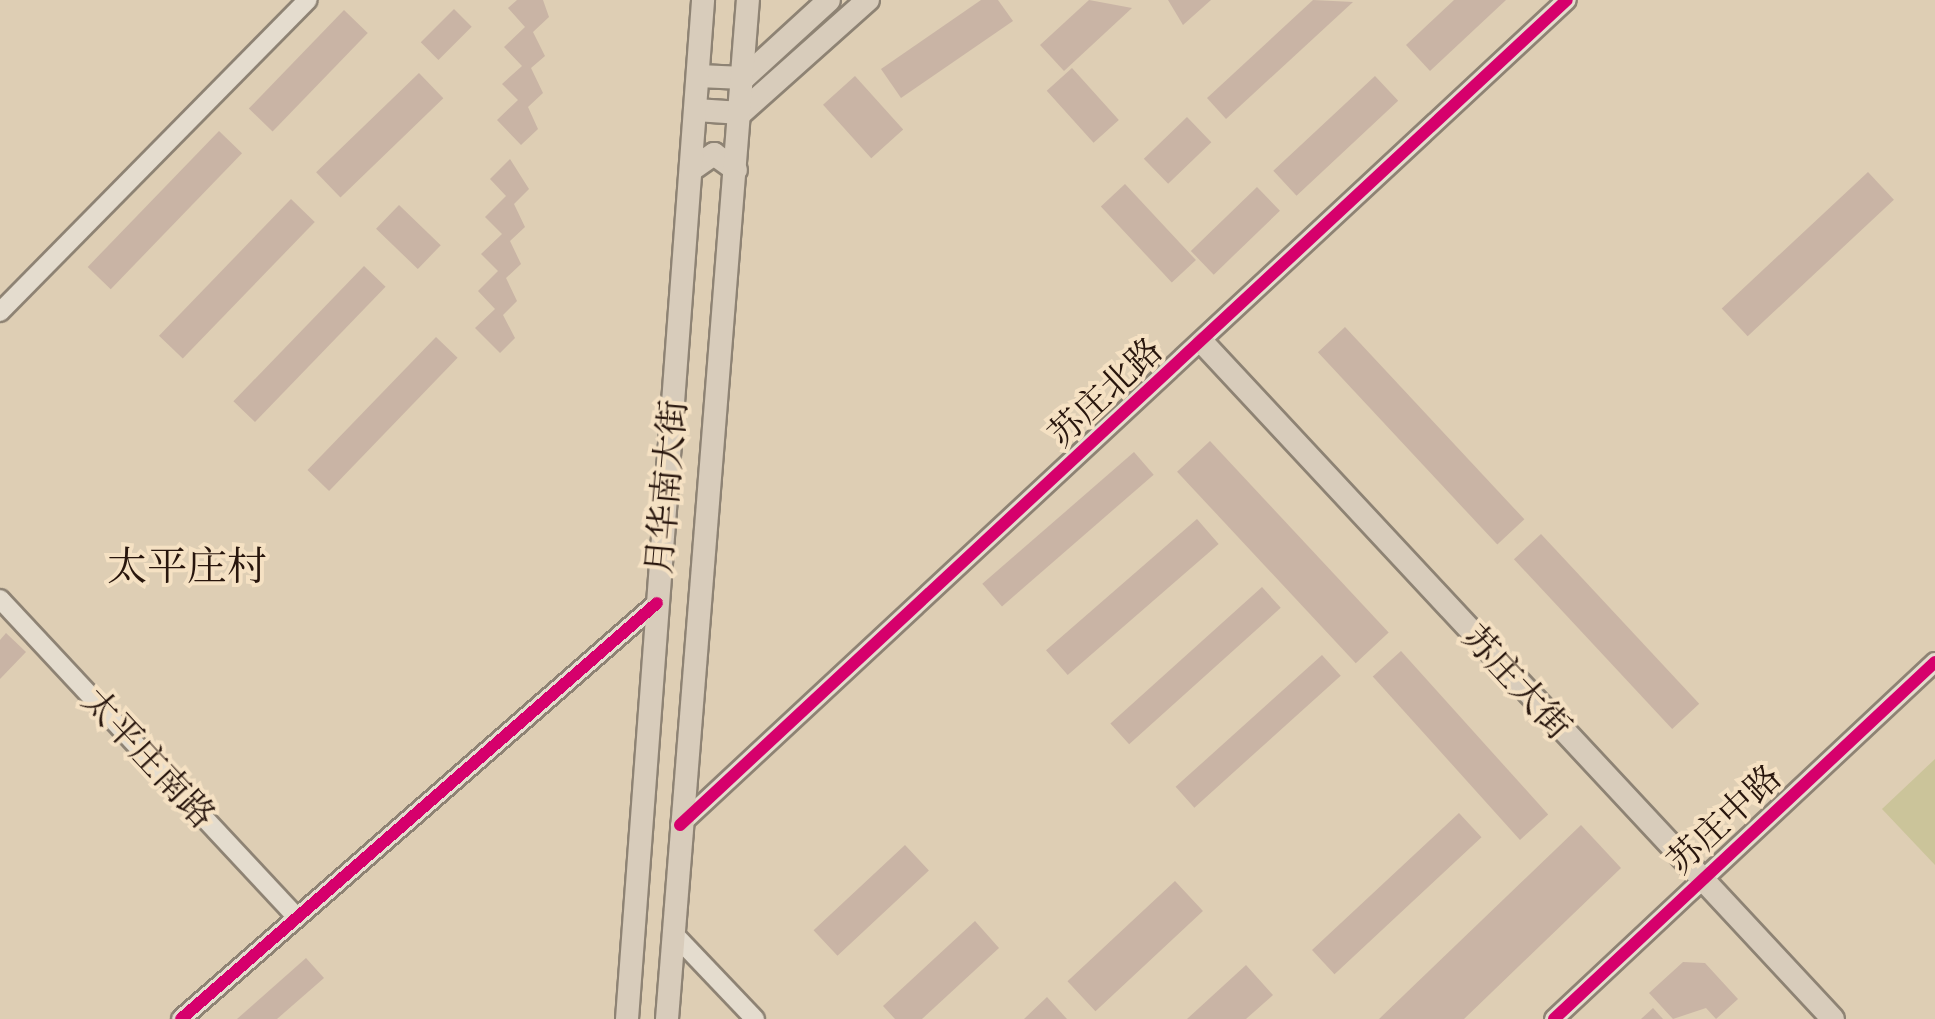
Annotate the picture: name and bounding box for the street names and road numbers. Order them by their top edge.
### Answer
street label: 苏庄北路 [1039,329,1171,455]
street label: 月华南大街 [637,398,695,576]
street label: 苏庄大街 [1454,616,1580,748]
street label: 太平庄南路 [74,680,224,836]
street label: 苏庄中路 [1658,756,1790,882]

